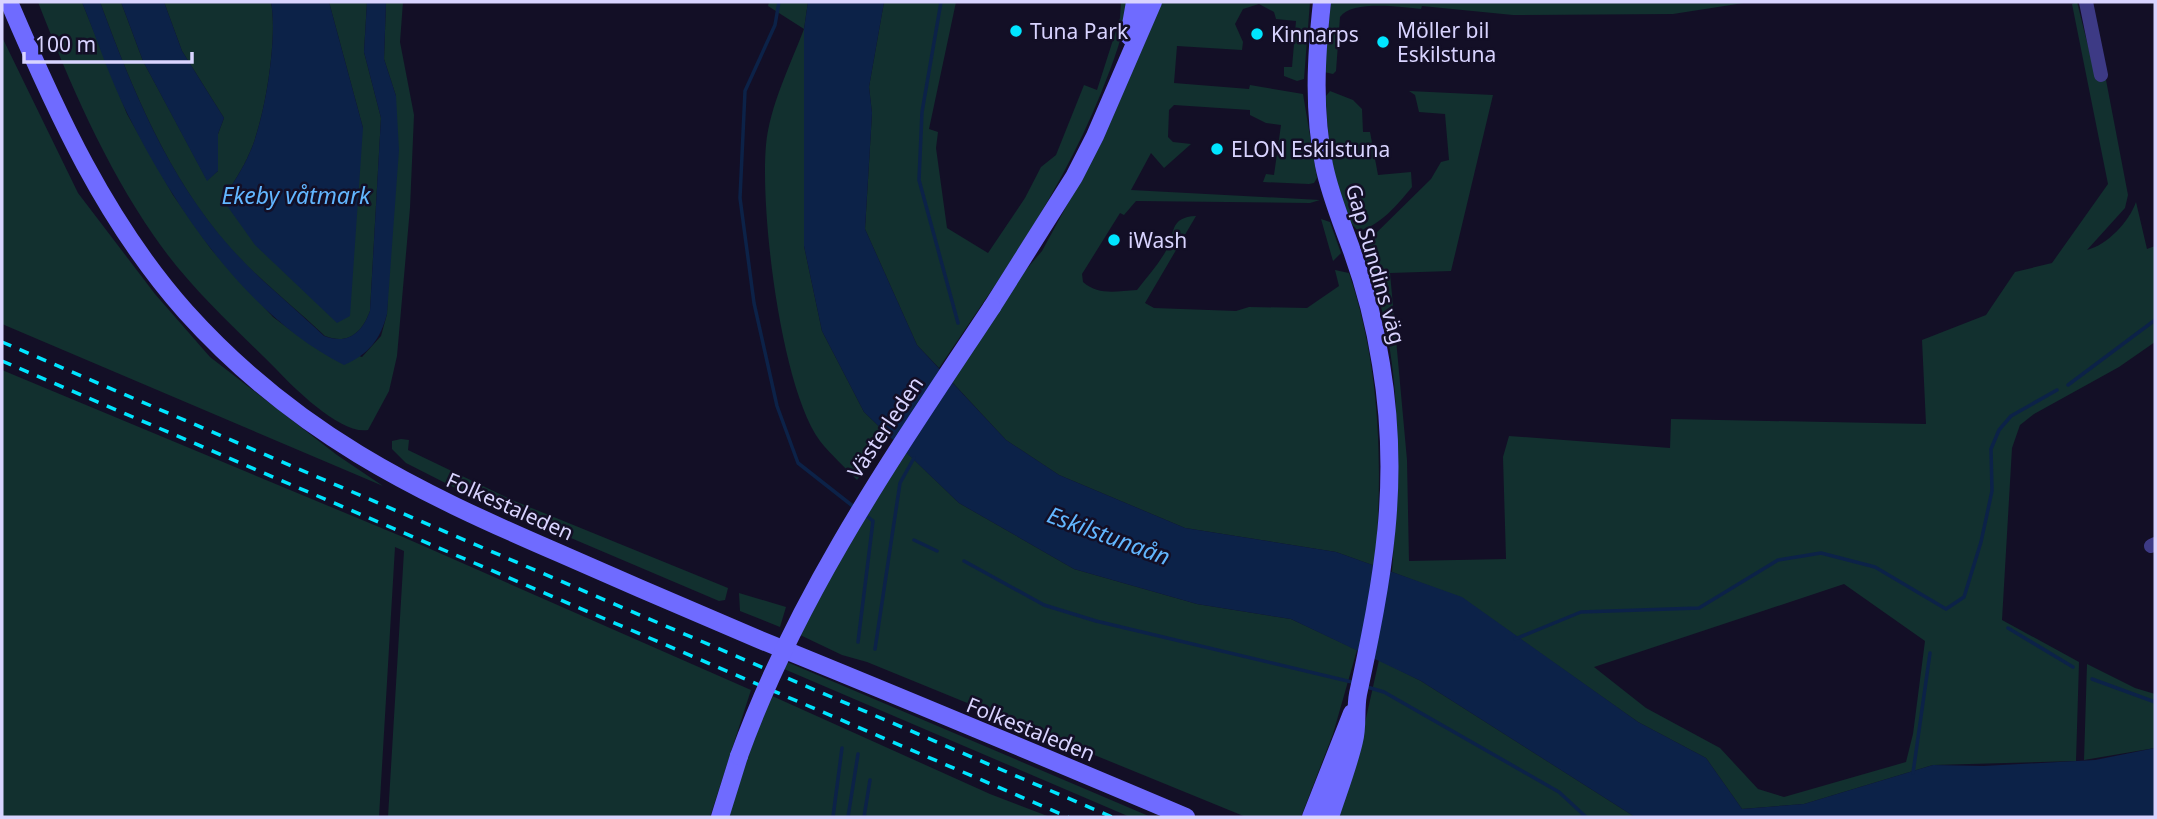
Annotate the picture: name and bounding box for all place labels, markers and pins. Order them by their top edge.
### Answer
place label: Möller bil Eskilstuna [1397,16,1496,68]
place label: Tuna Park [1030,17,1129,45]
place label: Kinnarps [1271,20,1359,48]
marker: Tuna Park [1008,23,1024,39]
marker: Kinnarps [1249,26,1265,42]
marker: Möller bil Eskilstuna [1375,34,1391,50]
place label: ELON Eskilstuna [1231,135,1390,163]
marker: ELON Eskilstuna [1209,141,1225,157]
place label: iWash [1128,226,1187,254]
marker: iWash [1106,232,1122,248]

